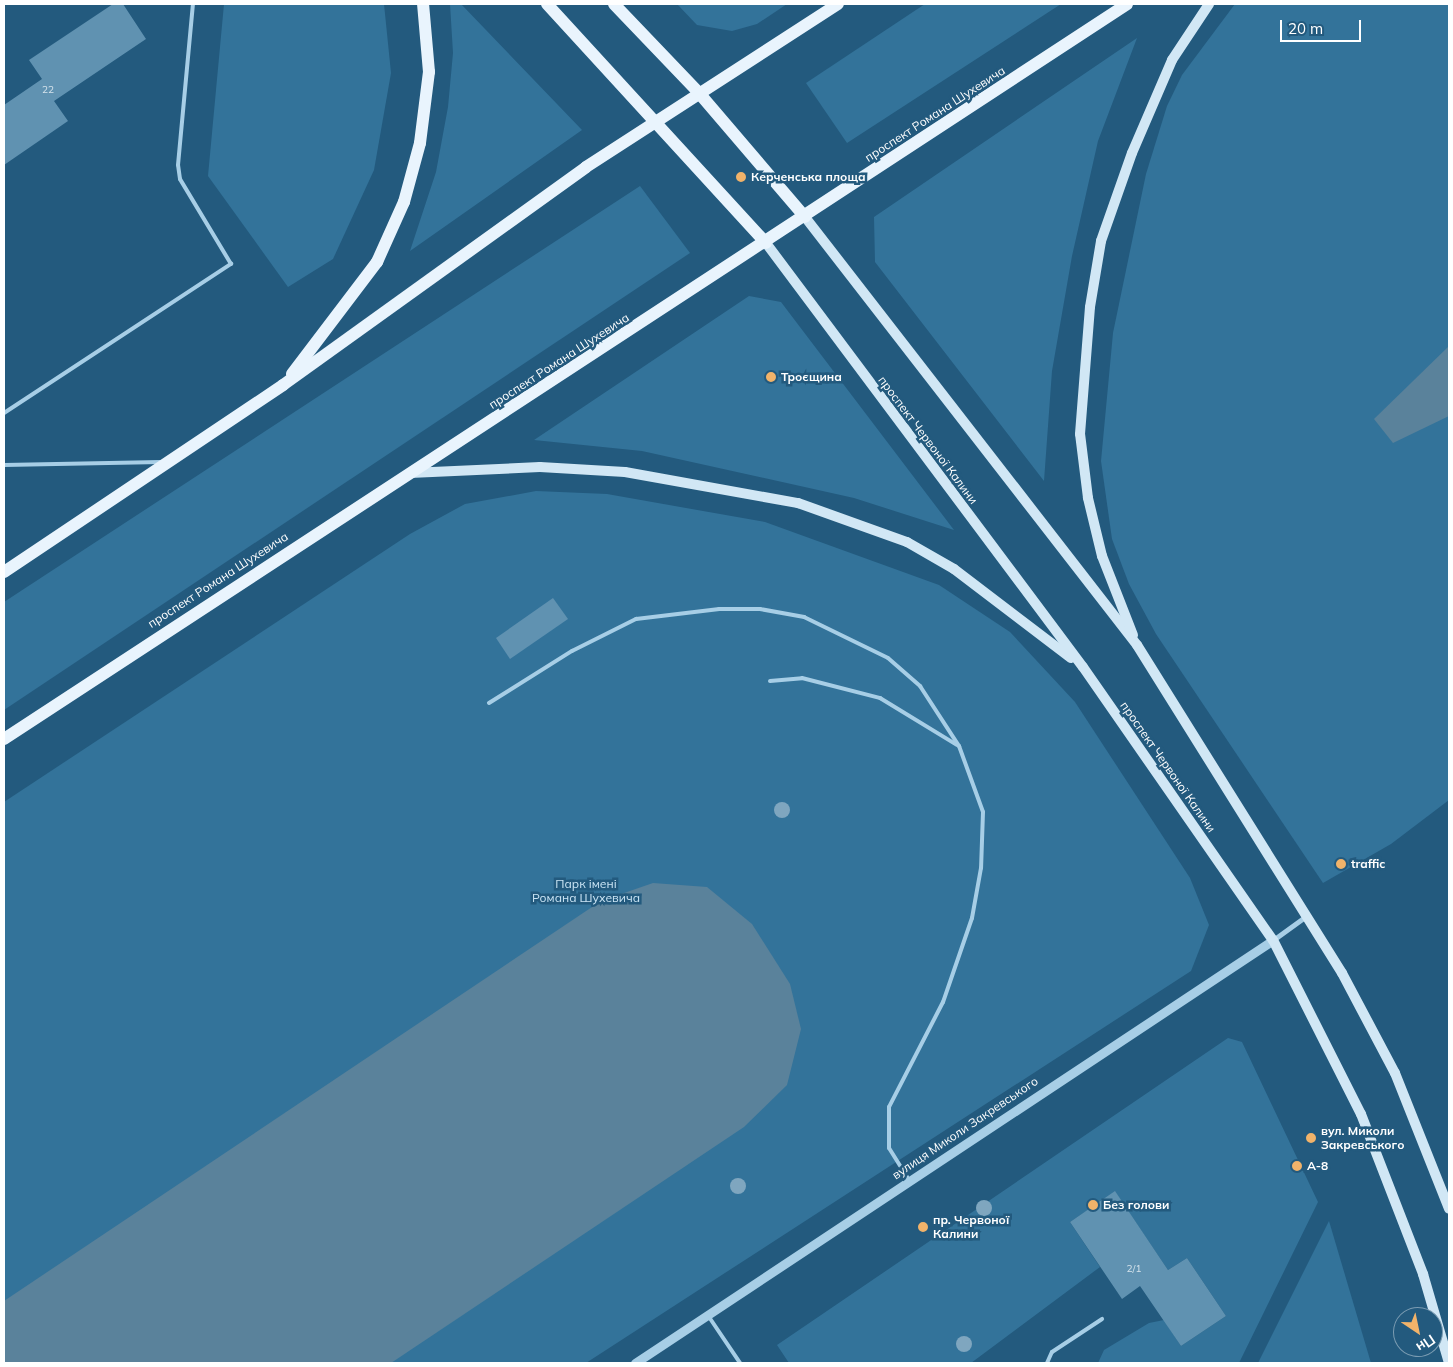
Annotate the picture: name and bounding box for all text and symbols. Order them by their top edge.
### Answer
scale bar [1283,10,1364,42]
text: 20 m [1288,19,1323,38]
street label: проспект Романа Шухевича [862,63,1008,165]
house number: 22 [42,84,54,96]
place label: Керченська площа [751,170,866,184]
marker: Керченська площа [735,171,747,183]
street label: проспект Романа Шухевича [486,310,632,412]
place label: Троєщина [781,370,842,384]
marker: Троєщина [765,371,777,383]
street label: проспект Червоної Калини [875,373,981,507]
street label: проспект Романа Шухевича [145,529,291,631]
street label: проспект Червоної Калини [1117,699,1219,835]
place label: traffic [1351,857,1385,871]
marker: traffic [1335,858,1347,870]
park label: Парк імені Романа Шухевича [532,877,640,905]
street label: вулиця Миколи Закревського [889,1074,1041,1182]
place label: вул. Миколи Закревського [1321,1124,1404,1152]
marker: вул. Миколи Закревського [1305,1132,1317,1144]
place label: А-8 [1307,1159,1328,1173]
marker: А-8 [1291,1160,1303,1172]
place label: Без голови [1103,1198,1169,1212]
marker: Без голови [1087,1199,1099,1211]
place label: пр. Червоної Калини [933,1213,1009,1241]
marker: пр. Червоної Калини [917,1221,929,1233]
house number: 2/1 [1127,1263,1141,1275]
north arrow [1393,1307,1443,1357]
text: Пн [1413,1331,1439,1357]

